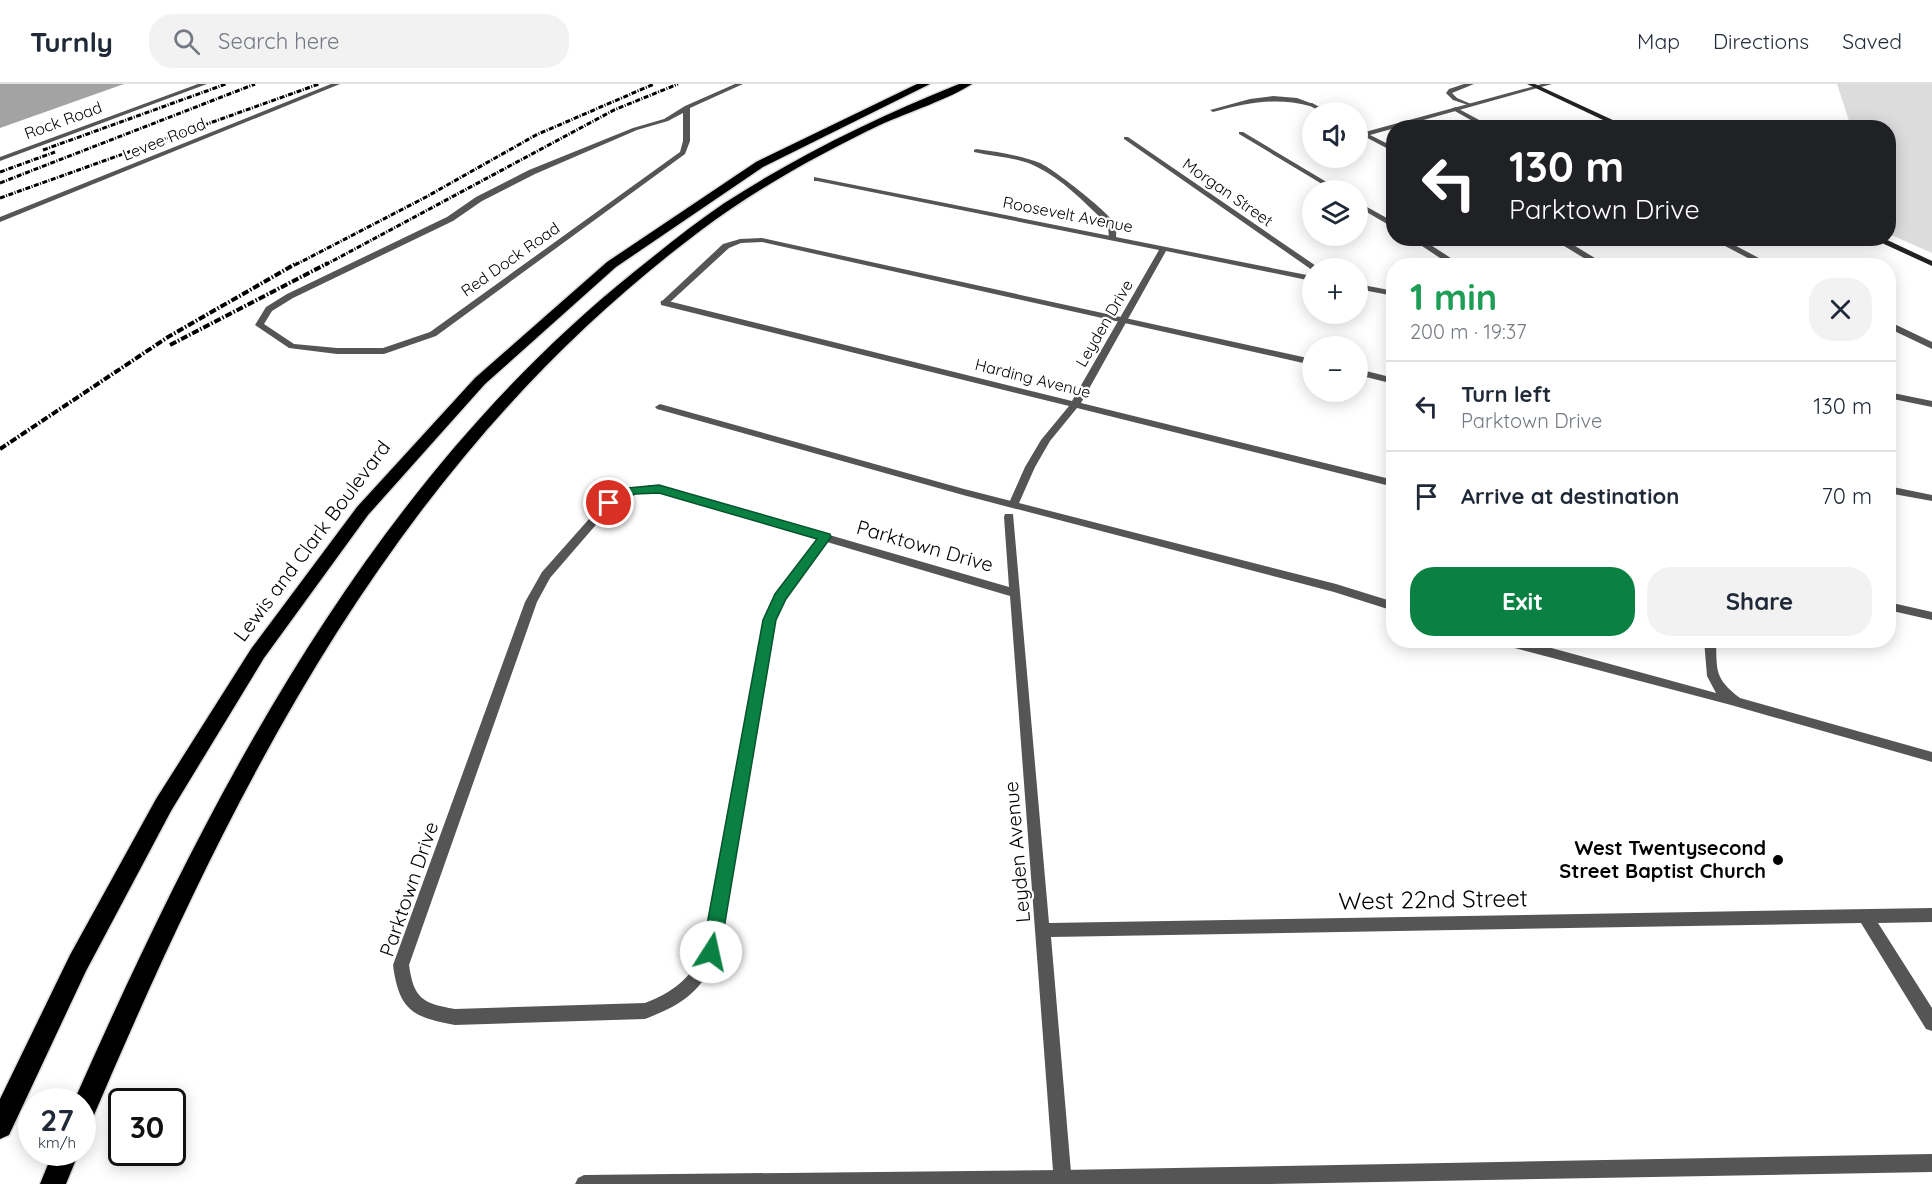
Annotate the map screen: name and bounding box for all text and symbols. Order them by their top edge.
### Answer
search box [149,14,569,68]
text: Turnly [30,24,113,59]
icon: search [170,25,203,58]
text: Search here [218,27,339,55]
text: Map [1637,28,1680,54]
text: Directions [1713,28,1809,54]
text: Saved [1842,28,1902,54]
street label: Rock Road [21,97,105,143]
map controls [1302,102,1368,402]
button: sound [1302,102,1368,168]
street label: Levee Road [119,113,209,165]
text: 130 m [1509,140,1624,193]
icon: left [1410,144,1488,222]
street label: Morgan Street [1179,153,1277,231]
button: layers [1302,180,1368,246]
street label: Roosevelt Avenue [1001,192,1135,236]
text: Parktown Drive [1509,192,1700,226]
street label: Red Dock Road [457,218,563,300]
button: + [1302,258,1368,324]
text: 1 min [1410,274,1497,319]
street label: Leyden Drive [1071,276,1137,370]
button: close [1809,278,1872,341]
text: 200 m · 19:37 [1410,319,1526,344]
button: − [1302,336,1368,402]
street label: Harding Avenue [973,354,1093,402]
text: Turn left [1461,380,1551,408]
icon: left [1410,390,1443,423]
text: 130 m [1813,392,1872,420]
text: Parktown Drive [1461,408,1602,433]
street label: Lewis and Clark Boulevard [228,435,395,646]
pin [583,477,634,528]
icon: arrive [1410,480,1443,513]
text: Arrive at destination [1461,482,1679,510]
text: 70 m [1822,482,1872,510]
icon: arrive [592,486,625,519]
street label: Parktown Drive [854,514,997,577]
button: Exit [1410,567,1635,636]
button: Share [1647,567,1872,636]
street label: Leyden Avenue [998,780,1035,924]
street label: Parktown Drive [374,818,443,960]
place label: West Twentysecond Street Baptist Church [1559,835,1766,883]
marker: West Twentysecond Street Baptist Church [1771,853,1785,867]
street label: West 22nd Street [1338,882,1528,916]
position arrow [679,920,743,984]
speed limit sign: 30 [108,1088,186,1166]
text: 27 [40,1101,74,1139]
text: km/h [38,1133,76,1152]

